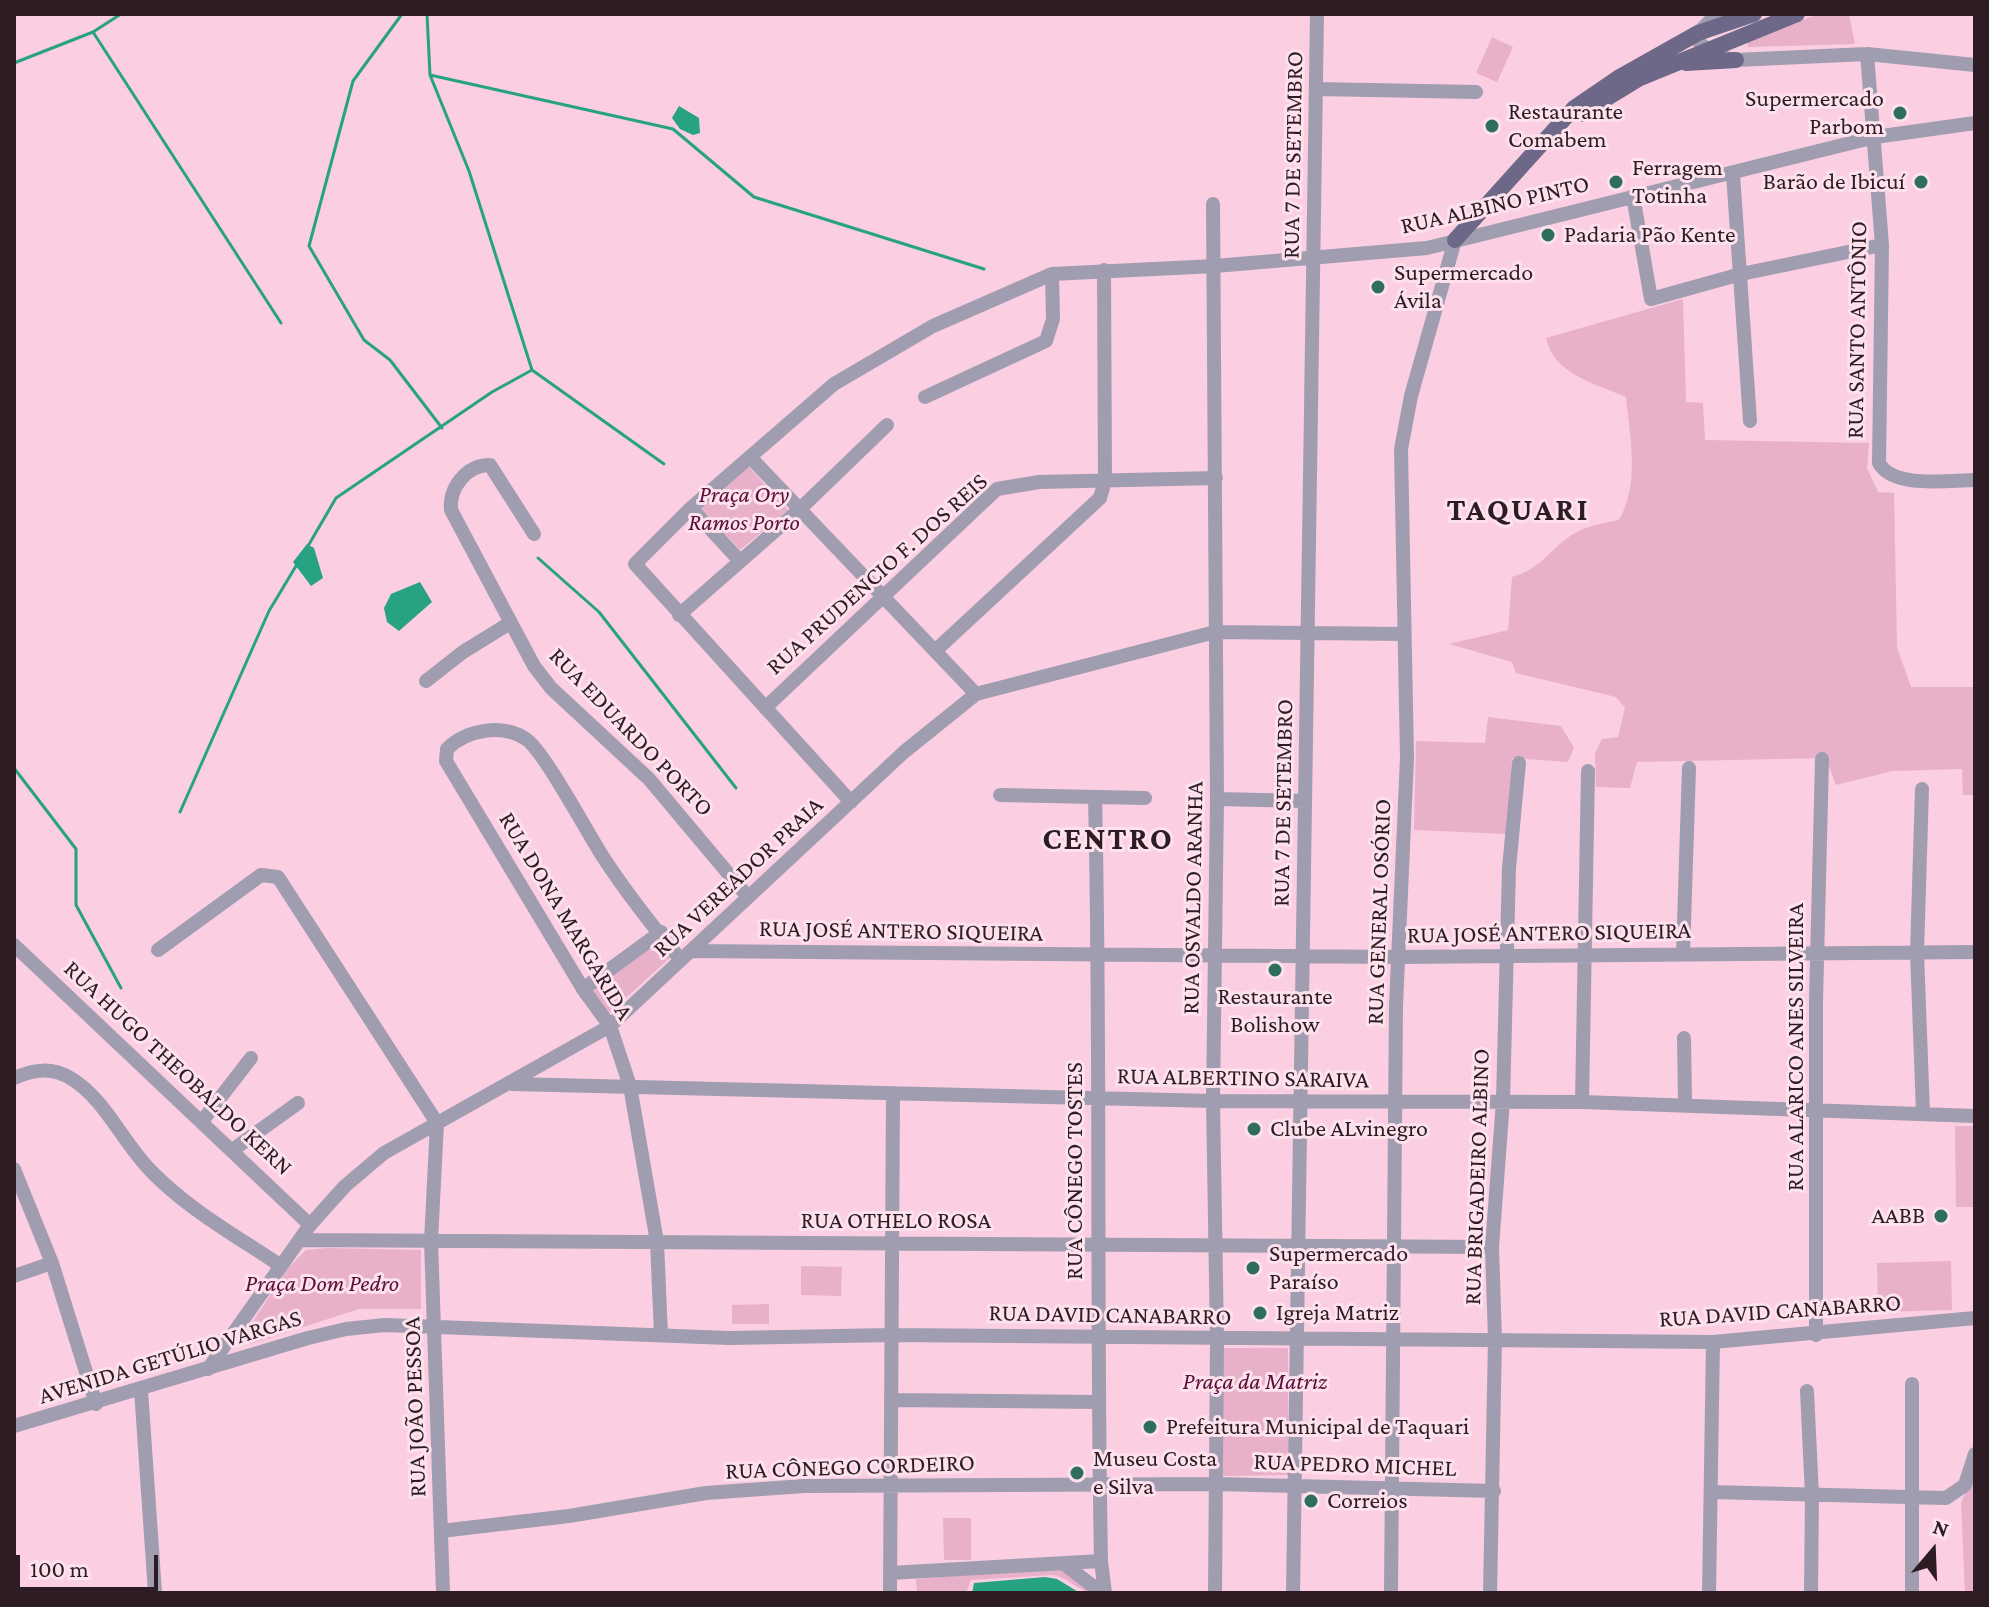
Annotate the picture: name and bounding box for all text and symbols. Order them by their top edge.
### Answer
street label: RUA 7 DE SETEMBRO [1277,51,1309,259]
place label: Supermercado Parbom [1745,85,1884,141]
place label: Restaurante Comabem [1508,98,1623,154]
marker: Supermercado Parbom [1891,104,1909,122]
marker: Restaurante Comabem [1483,117,1501,135]
place label: Ferragem Totinha [1632,154,1723,210]
place label: Barão de Ibicuí [1763,168,1905,196]
street label: RUA ALBINO PINTO [1398,169,1592,241]
marker: Ferragem Totinha [1607,173,1625,191]
marker: Barão de Ibicuí [1912,173,1930,191]
place label: Padaria Pão Kente [1564,221,1735,249]
street label: RUA SANTO ANTÔNIO [1841,221,1873,439]
marker: Padaria Pão Kente [1539,226,1557,244]
place label: Supermercado Ávila [1394,259,1533,315]
marker: Supermercado Ávila [1369,278,1387,296]
street label: RUA PRUDENCIO F. DOS REIS [760,467,994,681]
park label: Praça Ory Ramos Porto [688,481,800,537]
district label: TAQUARI [1446,491,1590,529]
street label: RUA EDUARDO PORTO [543,642,719,822]
street label: RUA 7 DE SETEMBRO [1267,699,1299,907]
street label: RUA OSVALDO ARANHA [1177,781,1209,1015]
street label: RUA VEREADOR PRAIA [647,791,829,963]
street label: RUA GENERAL OSÓRIO [1361,799,1397,1025]
street label: RUA DONA MARGARIDA [492,807,640,1025]
district label: CENTRO [1042,820,1174,858]
street label: RUA ALARICO ANES SILVEIRA [1782,903,1810,1191]
street label: RUA JOSÉ ANTERO SIQUEIRA [759,914,1043,948]
street label: RUA JOSÉ ANTERO SIQUEIRA [1407,916,1691,950]
street label: RUA HUGO THEOBALDO KERN [58,954,298,1182]
marker: Restaurante Bolishow [1266,961,1284,979]
place label: Restaurante Bolishow [1217,983,1333,1039]
street label: RUA BRIGADEIRO ALBINO [1458,1048,1496,1306]
street label: RUA ALBERTINO SARAIVA [1117,1061,1369,1095]
street label: RUA CÔNEGO TOSTES [1061,1062,1089,1280]
place label: Clube ALvinegro [1270,1115,1428,1143]
marker: Clube ALvinegro [1245,1120,1263,1138]
place label: AABB [1871,1202,1925,1230]
street label: RUA OTHELO ROSA [801,1207,991,1235]
marker: AABB [1932,1207,1950,1225]
place label: Supermercado Paraíso [1269,1240,1408,1296]
marker: Supermercado Paraíso [1244,1259,1262,1277]
park label: Praça Dom Pedro [245,1270,399,1298]
street label: RUA DAVID CANABARRO [1658,1288,1902,1334]
street label: RUA DAVID CANABARRO [988,1298,1232,1332]
place label: Igreja Matriz [1276,1299,1399,1327]
street label: AVENIDA GETÚLIO VARGAS [35,1303,305,1411]
marker: Igreja Matriz [1251,1304,1269,1322]
street label: RUA JOÃO PESSOA [397,1316,433,1498]
park label: Praça da Matriz [1183,1368,1327,1396]
place label: Prefeitura Municipal de Taquari [1166,1413,1469,1441]
marker: Prefeitura Municipal de Taquari [1141,1418,1159,1436]
place label: Museu Costa e Silva [1093,1445,1217,1501]
street label: RUA PEDRO MICHEL [1253,1447,1457,1483]
street label: RUA CÔNEGO CORDEIRO [725,1448,975,1486]
marker: Museu Costa e Silva [1068,1464,1086,1482]
place label: Correios [1327,1487,1408,1515]
marker: Correios [1302,1492,1320,1510]
north arrow [1893,1511,1973,1591]
text: N [1930,1514,1952,1542]
scale bar [20,1539,162,1589]
text: 100 m [30,1555,89,1582]

